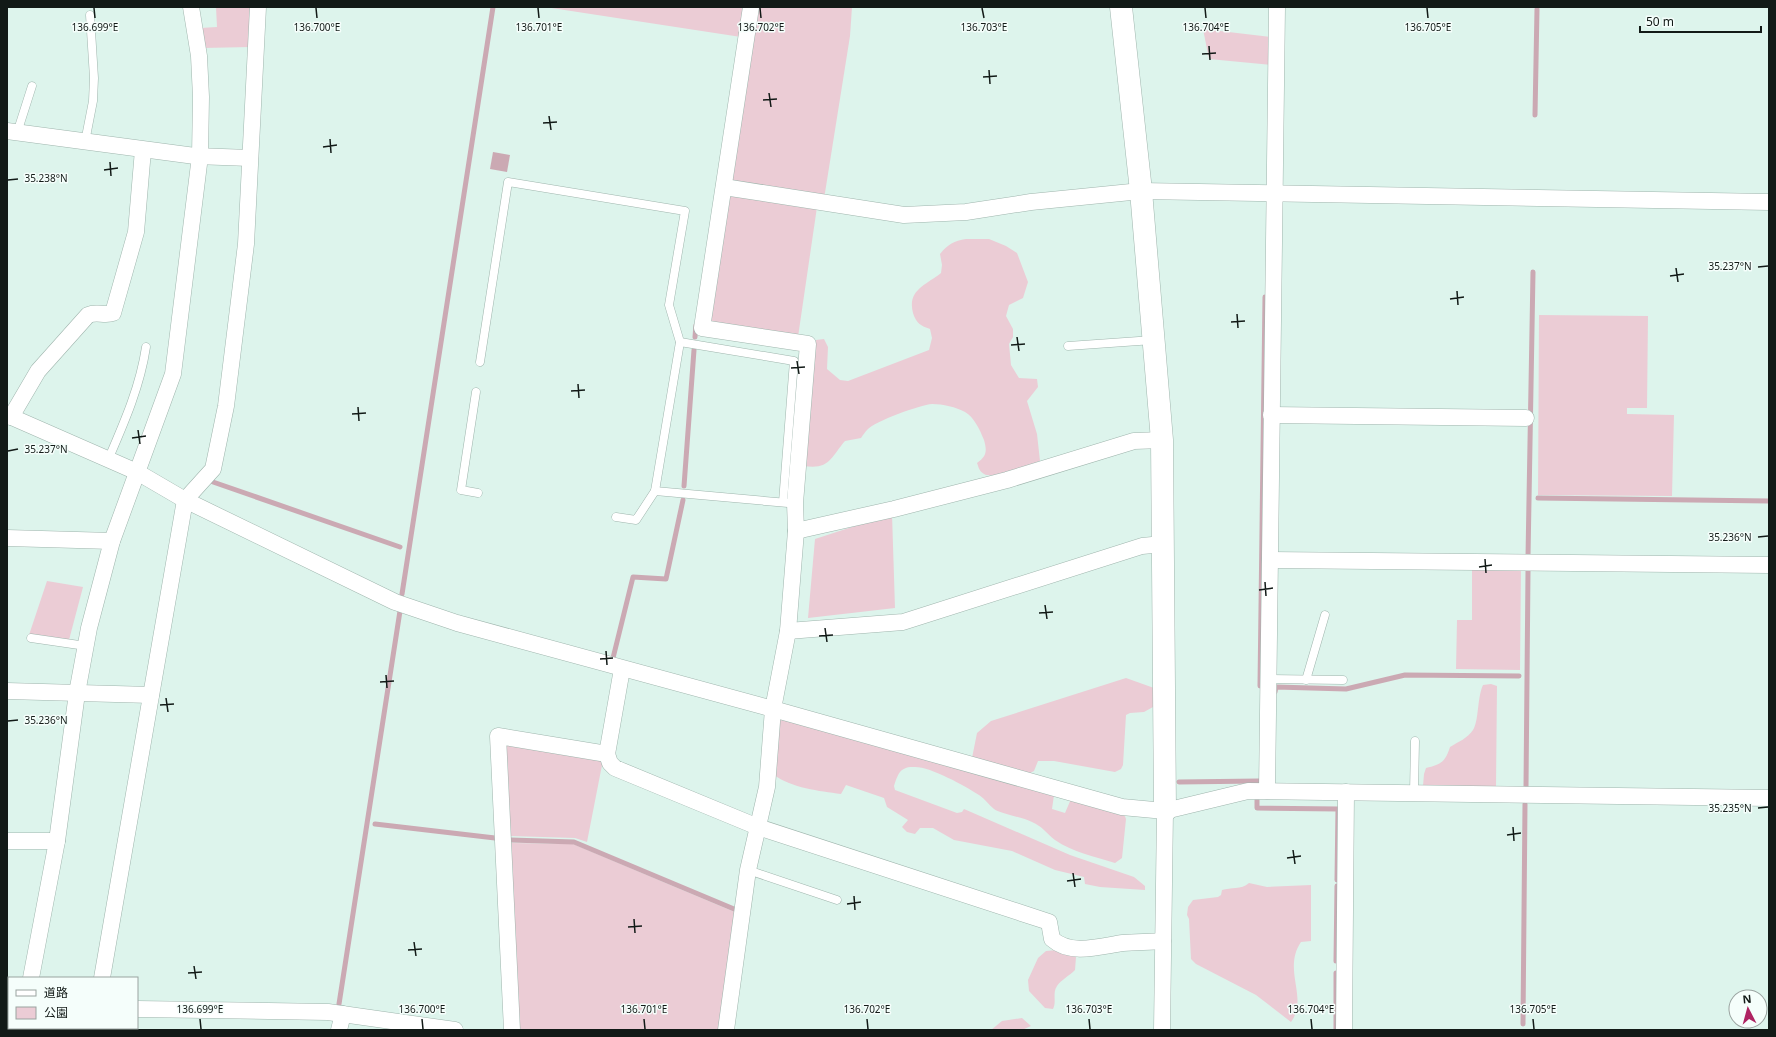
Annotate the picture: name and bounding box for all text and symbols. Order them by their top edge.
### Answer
scale bar [1640,8,1761,34]
text: 50 m [1646,13,1674,30]
text: 136.699°E [72,20,118,34]
text: 136.700°E [294,20,340,34]
text: 136.701°E [516,20,562,34]
text: 136.702°E [738,20,784,34]
text: 136.703°E [961,20,1007,34]
text: 136.704°E [1183,20,1229,34]
text: 136.705°E [1405,20,1451,34]
text: 35.238°N [24,171,68,185]
text: 35.237°N [1708,259,1752,273]
text: 35.237°N [24,442,68,456]
text: 35.236°N [1708,530,1752,544]
text: 35.236°N [24,713,68,727]
text: 35.235°N [1708,801,1752,815]
legend [8,977,138,1029]
text: 道路 [44,984,68,1001]
north arrow [1728,989,1768,1029]
text: N [1742,991,1752,1006]
text: 136.699°E [177,1002,223,1016]
text: 136.700°E [399,1002,445,1016]
text: 136.701°E [621,1002,667,1016]
text: 136.702°E [844,1002,890,1016]
text: 136.703°E [1066,1002,1112,1016]
text: 136.704°E [1288,1002,1334,1016]
text: 136.705°E [1510,1002,1556,1016]
text: 公園 [44,1004,68,1021]

